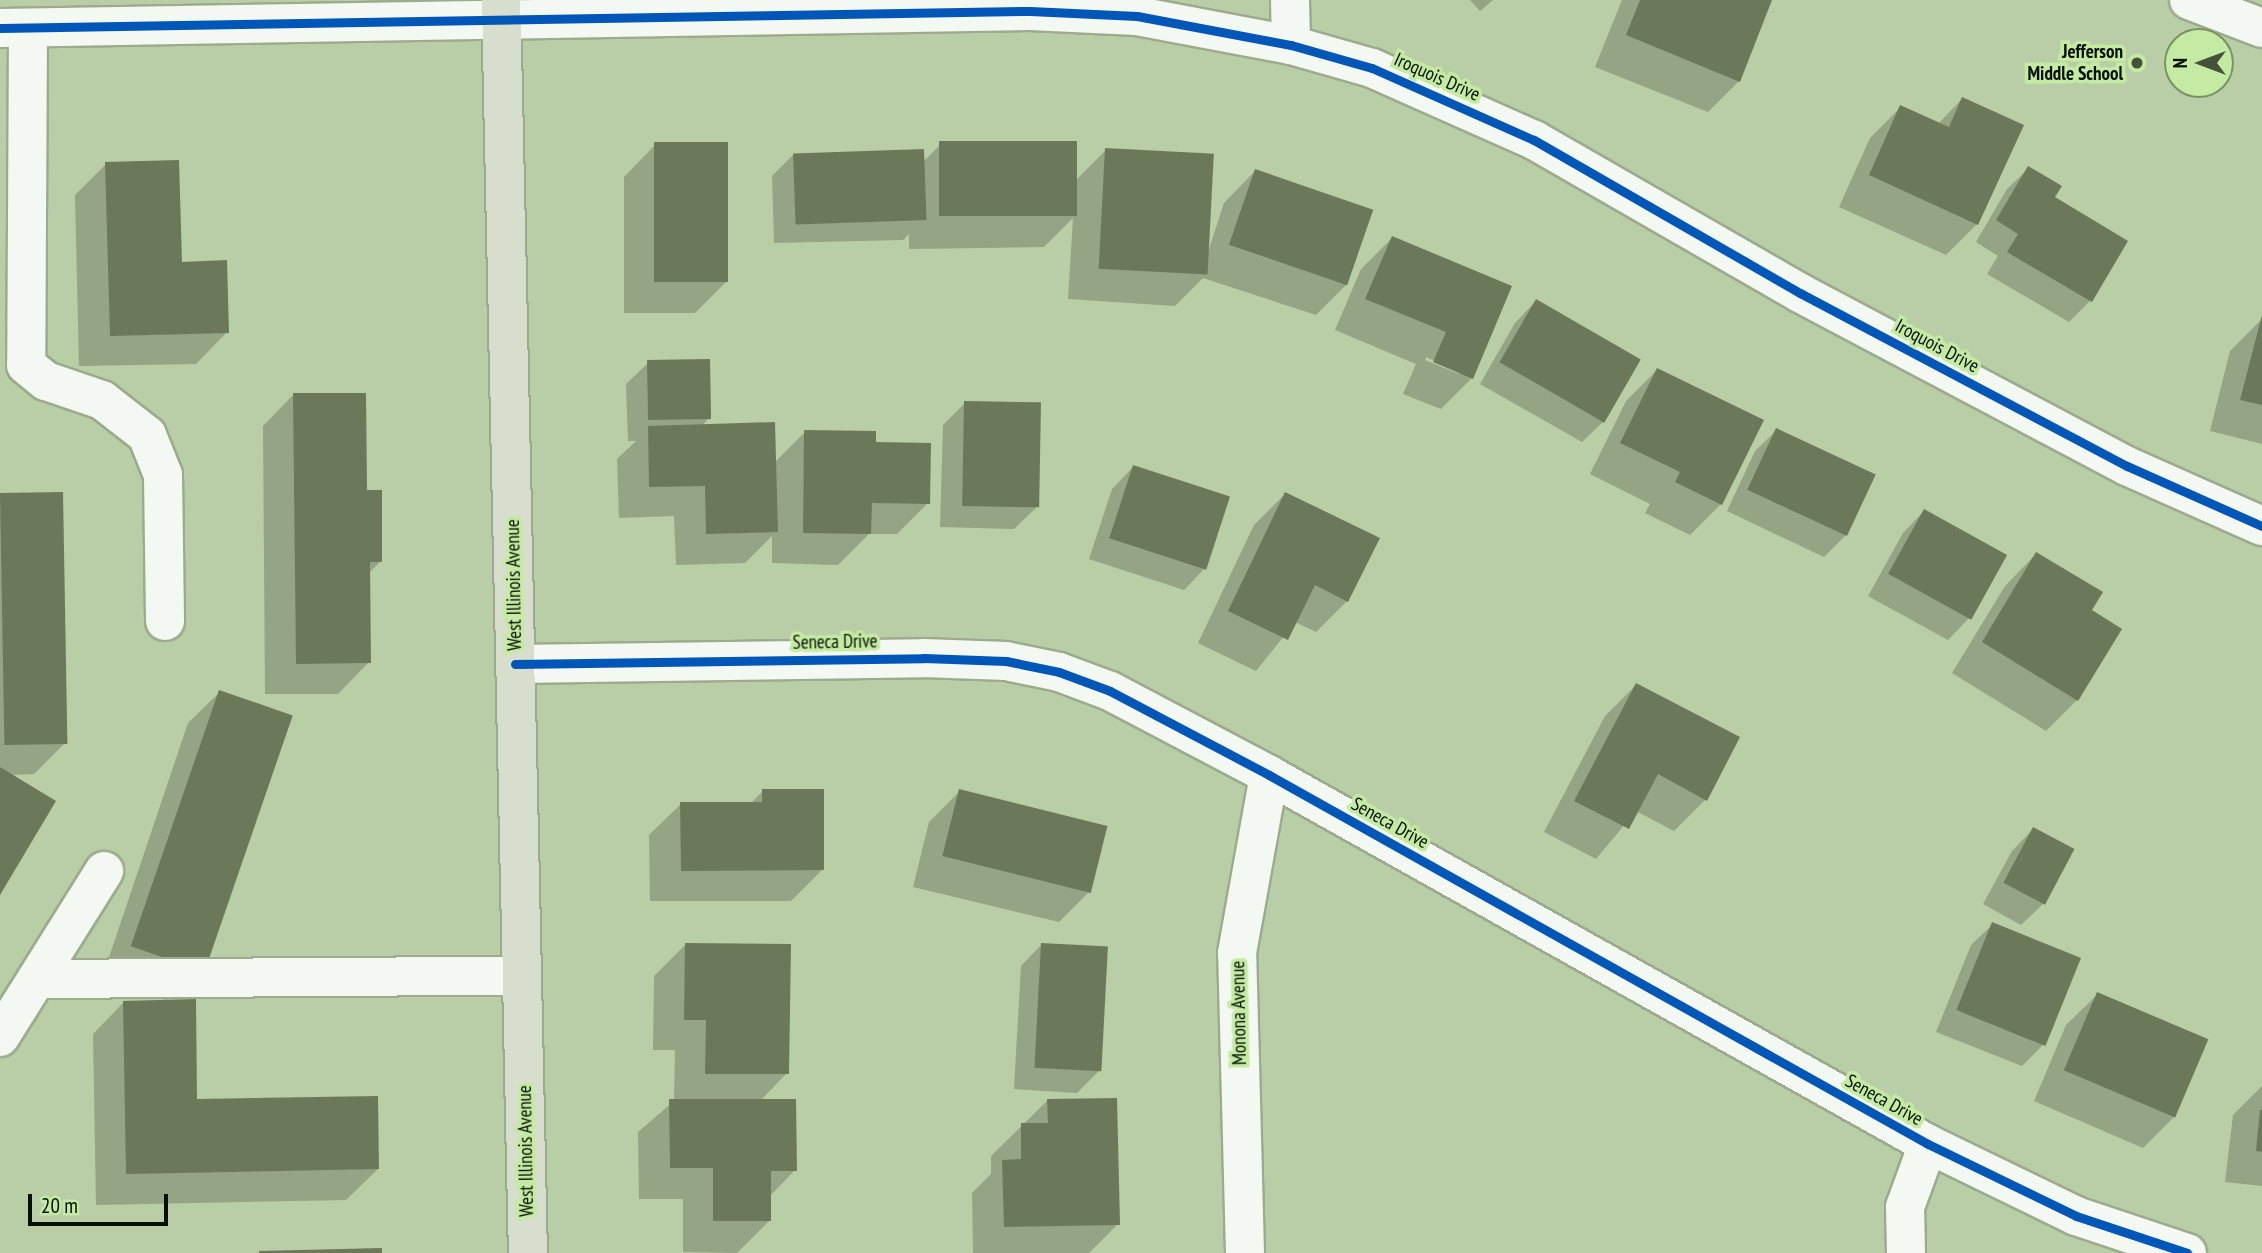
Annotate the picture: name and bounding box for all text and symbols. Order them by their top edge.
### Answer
north arrow [2164,28,2234,98]
place label: Jefferson Middle School [2028,41,2123,85]
street label: Iroquois Drive [1391,48,1483,106]
marker: Jefferson Middle School [2129,55,2145,71]
text: N [2168,58,2192,68]
street label: Iroquois Drive [1891,314,1983,378]
street label: West Illinois Avenue [501,519,527,651]
street label: Seneca Drive [792,630,878,654]
street label: Seneca Drive [1347,792,1433,854]
street label: Monona Avenue [1227,960,1251,1066]
street label: Seneca Drive [1841,1069,1927,1131]
street label: West Illinois Avenue [513,1085,539,1217]
scale bar [32,1180,172,1224]
text: 20 m [41,1192,78,1219]

